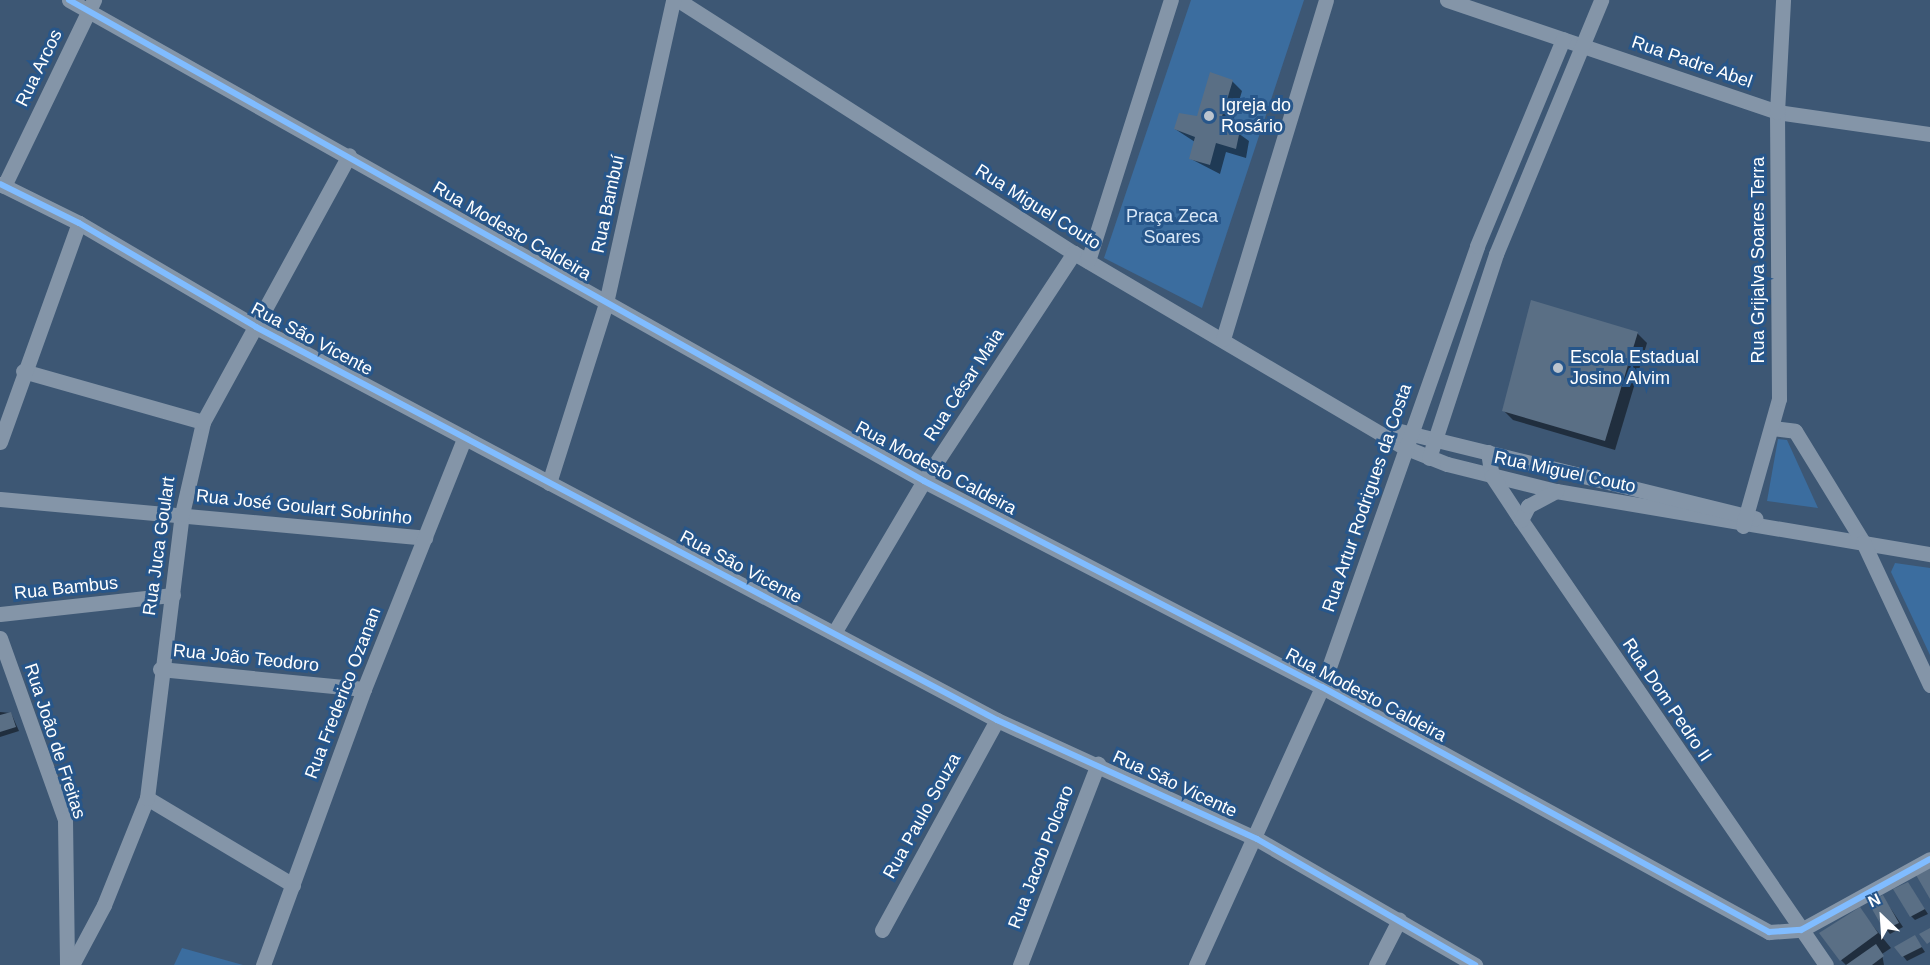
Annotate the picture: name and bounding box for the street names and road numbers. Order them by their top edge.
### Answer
street label: Rua Arcos [11,26,67,110]
street label: Rua Padre Abel [1628,31,1756,93]
street label: Rua Bambuí [587,153,629,255]
street label: Rua Grijalva Soares Terra [1747,156,1769,364]
street label: Rua Miguel Couto [971,160,1105,254]
street label: Rua Modesto Caldeira [429,177,595,285]
street label: Rua São Vicente [247,298,377,380]
street label: Rua César Maia [920,325,1008,445]
street label: Rua Artur Rodrigues da Costa [1318,380,1416,616]
street label: Rua Modesto Caldeira [852,416,1020,520]
street label: Rua Miguel Couto [1492,446,1638,498]
street label: Rua Juca Goulart [139,475,179,617]
street label: Rua José Goulart Sobrinho [195,485,413,529]
street label: Rua São Vicente [676,526,806,608]
street label: Rua Bambus [13,572,119,604]
street label: Rua Frederico Ozanan [300,604,386,782]
street label: Rua Dom Pedro II [1618,634,1716,766]
street label: Rua João Teodoro [172,640,320,676]
street label: Rua Modesto Caldeira [1282,643,1450,747]
street label: Rua João de Freitas [20,661,90,821]
street label: Rua São Vicente [1109,746,1241,822]
street label: Rua Paulo Souza [879,749,965,883]
street label: Rua Jacob Polcaro [1004,782,1078,932]

